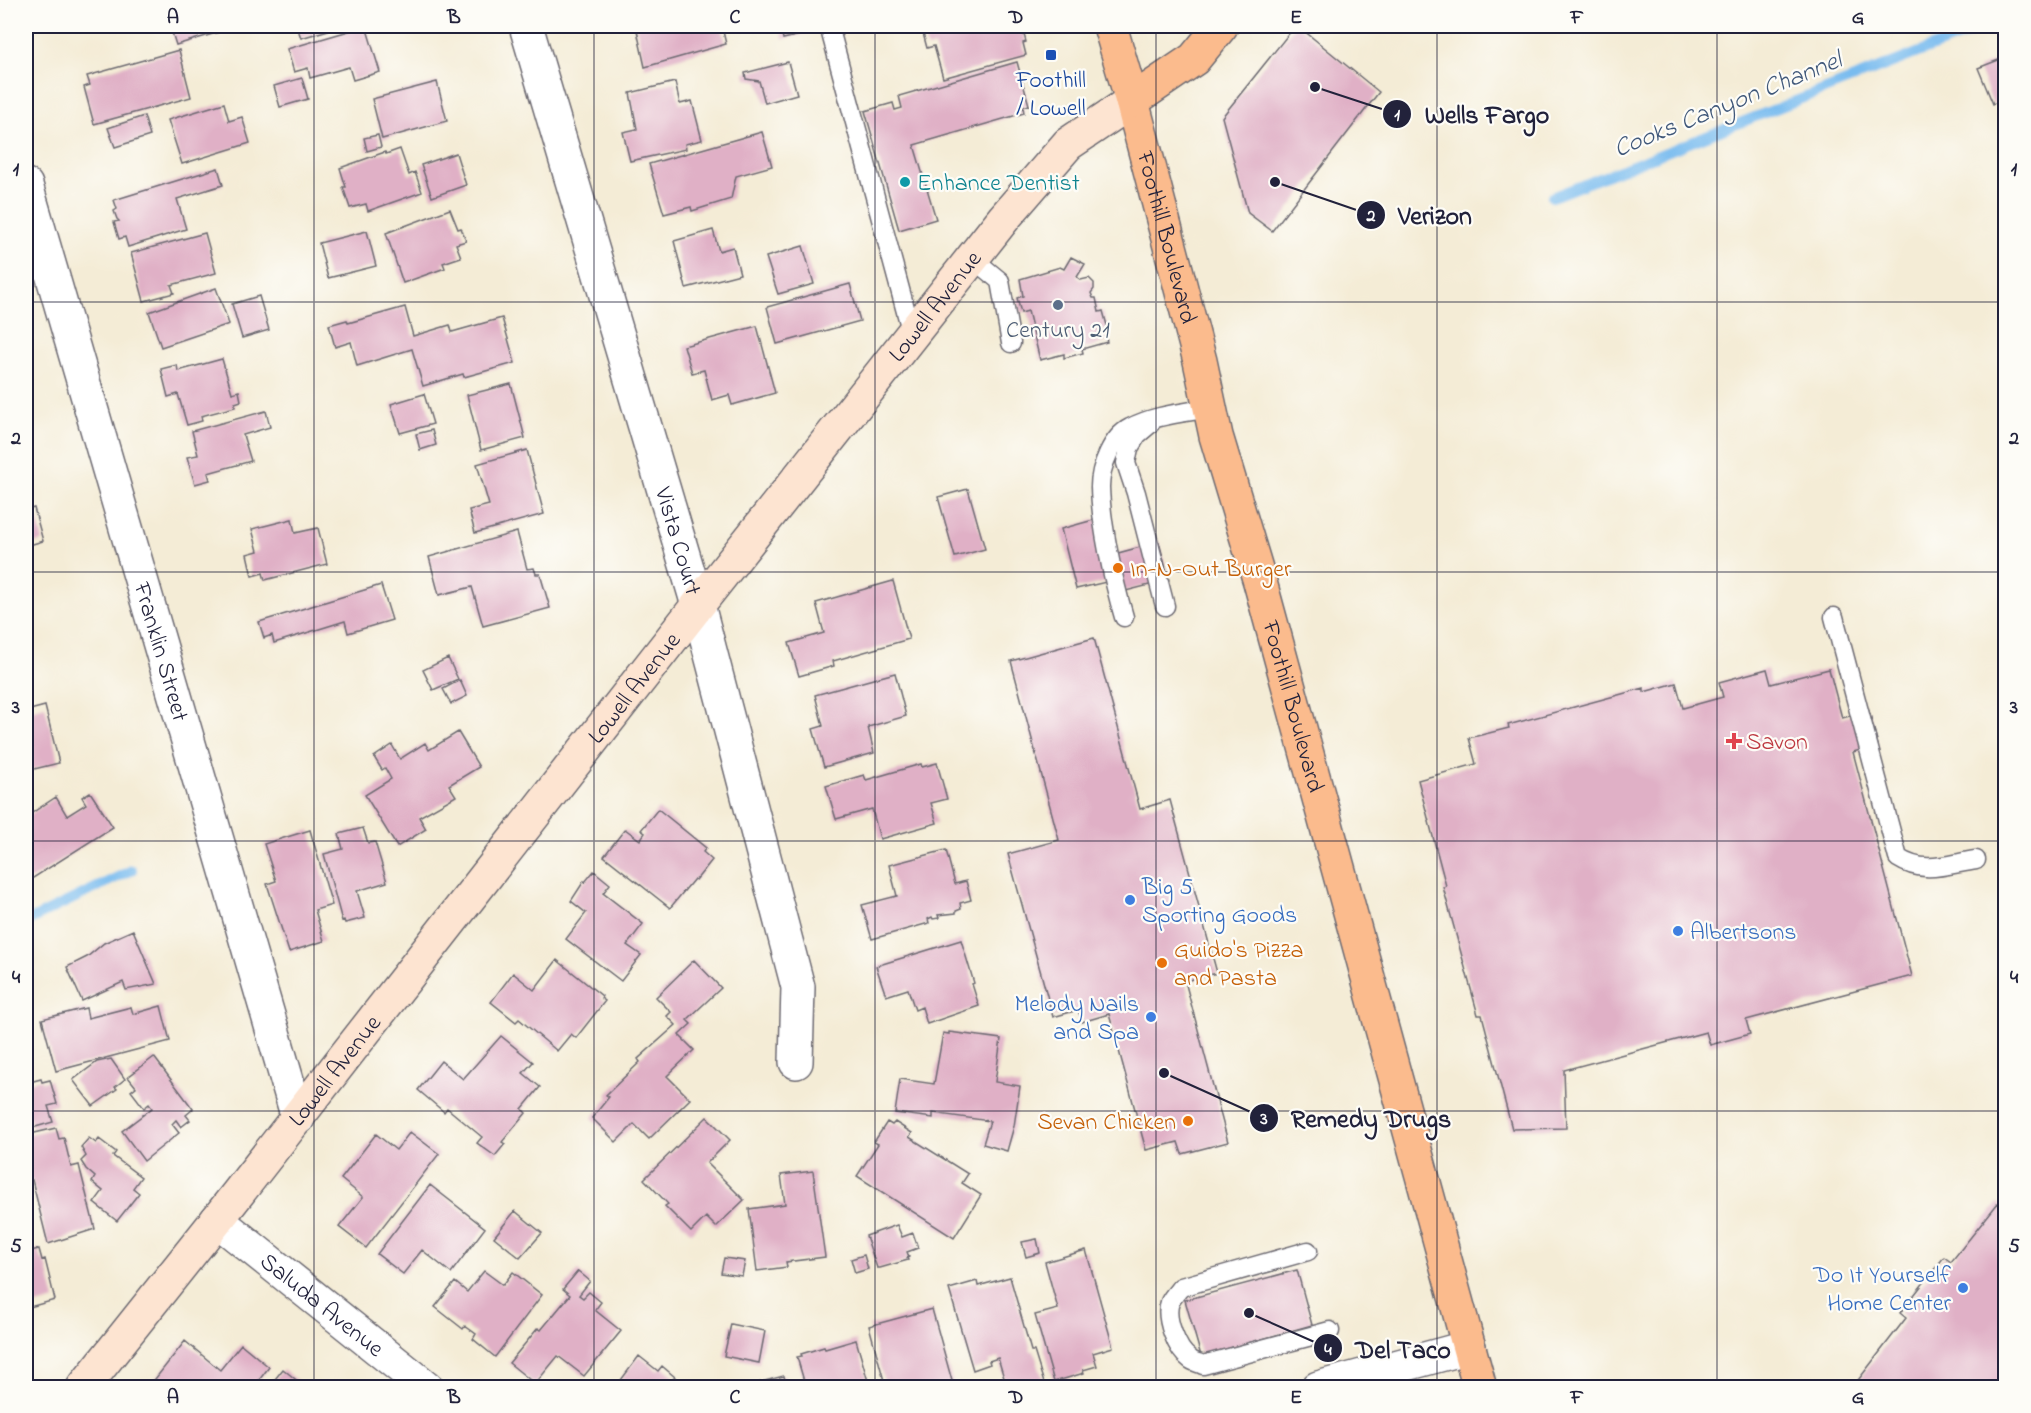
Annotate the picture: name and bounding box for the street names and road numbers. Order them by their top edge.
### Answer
street label: Foothill Boulevard [1126,147,1205,328]
street label: Lowell Avenue [881,244,992,371]
street label: Vista Court [644,482,709,600]
street label: Franklin Street [123,578,196,726]
street label: Foothill Boulevard [1251,616,1332,797]
street label: Lowell Avenue [580,625,691,752]
street label: Lowell Avenue [281,1008,391,1135]
street label: Saluda Avenue [251,1246,391,1367]

